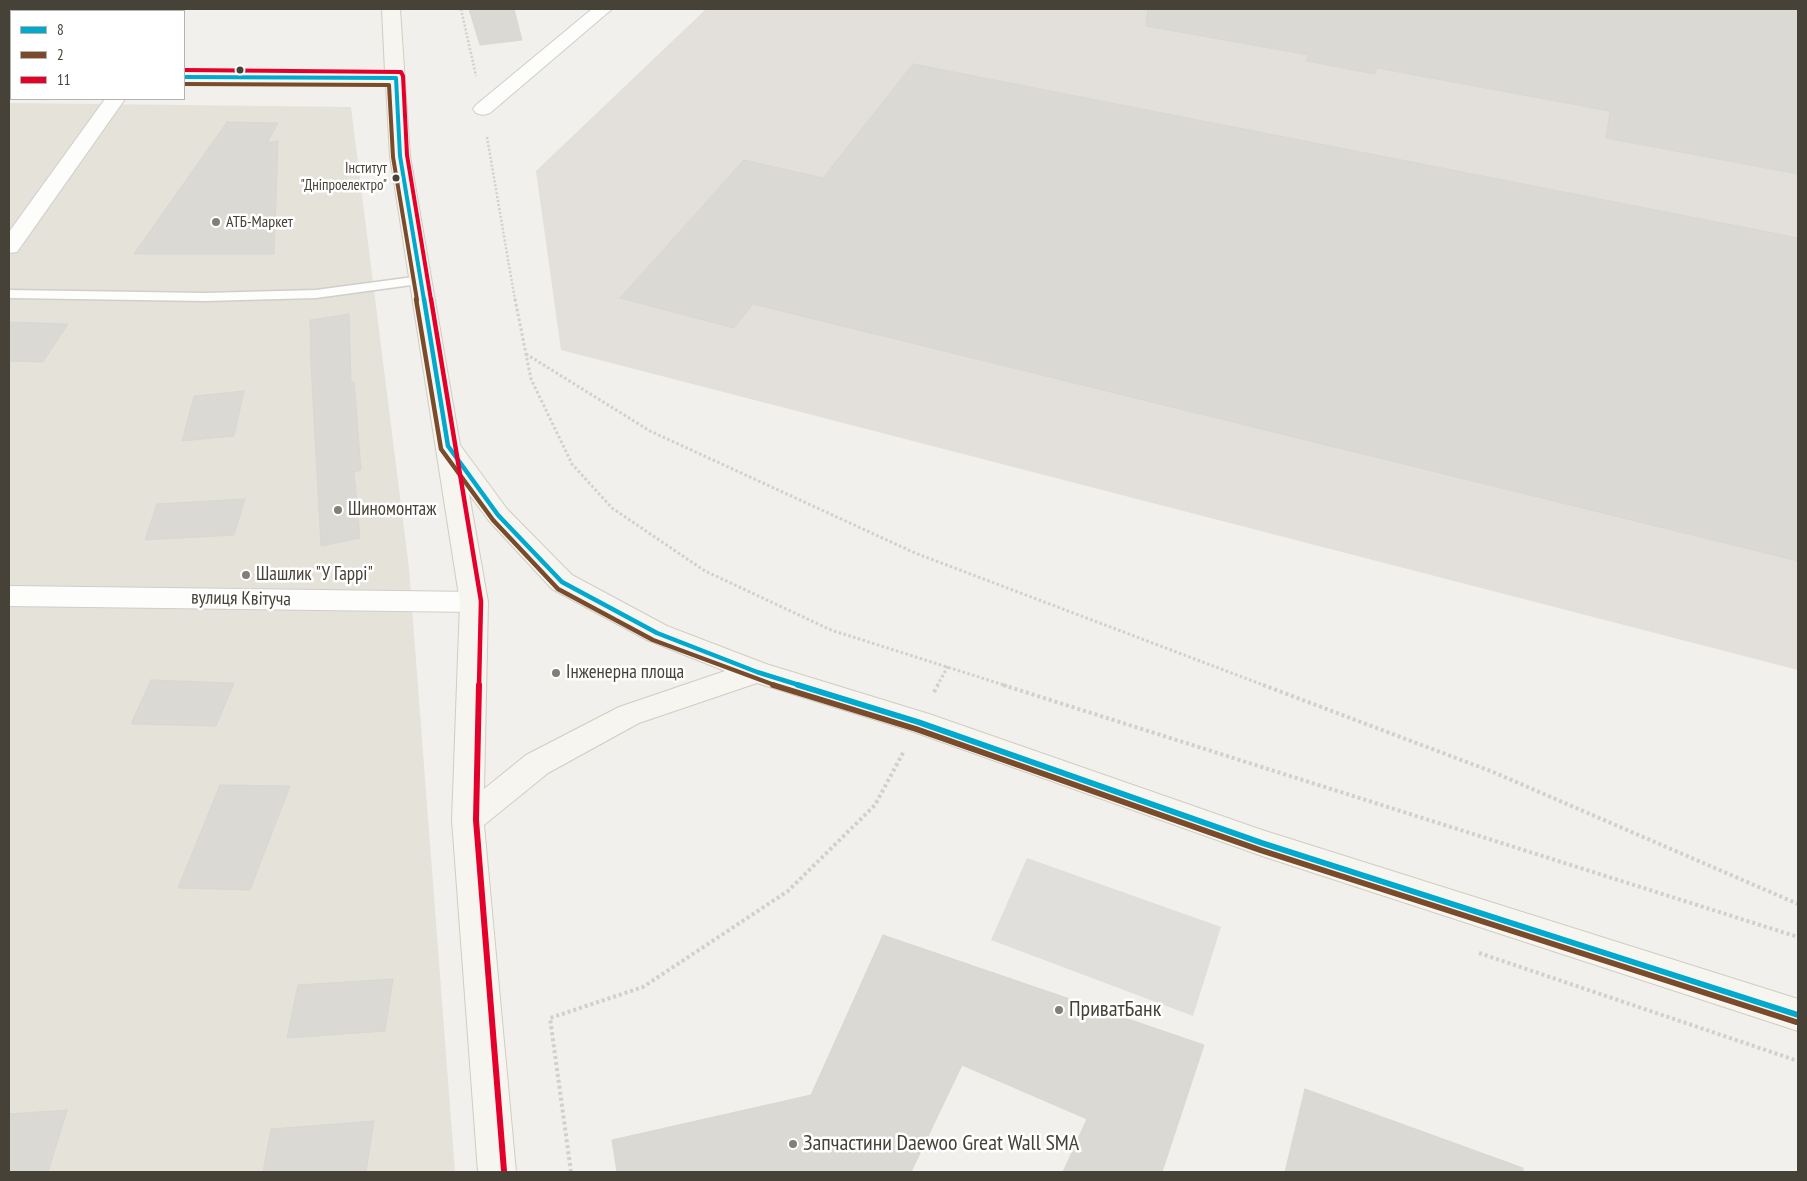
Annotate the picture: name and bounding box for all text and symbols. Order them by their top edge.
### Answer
legend [10,10,185,100]
text: 8 [57,20,64,39]
text: 2 [57,45,64,64]
unlabelled marker [235,65,245,75]
text: 11 [57,70,71,89]
place label: Інститут "Дніпроелектро" [301,160,387,195]
marker: Інститут "Дніпроелектро" [391,173,401,183]
place label: АТБ-Маркет [226,212,293,232]
marker: АТБ-Маркет [210,216,222,228]
place label: Шиномонтаж [348,499,436,521]
marker: Шиномонтаж [332,504,344,516]
place label: Шашлик "У Гаррі" [256,564,373,586]
marker: Шашлик "У Гаррі" [240,569,252,581]
street label: вулиця Квітуча [191,587,291,611]
place label: Інженерна площа [566,662,684,684]
marker: Інженерна площа [550,667,562,679]
place label: ПриватБанк [1069,997,1161,1023]
marker: ПриватБанк [1053,1004,1065,1016]
place label: Запчастини Daewoo Great Wall SMA [803,1131,1079,1157]
marker: Запчастини Daewoo Great Wall SMA [787,1138,799,1150]

